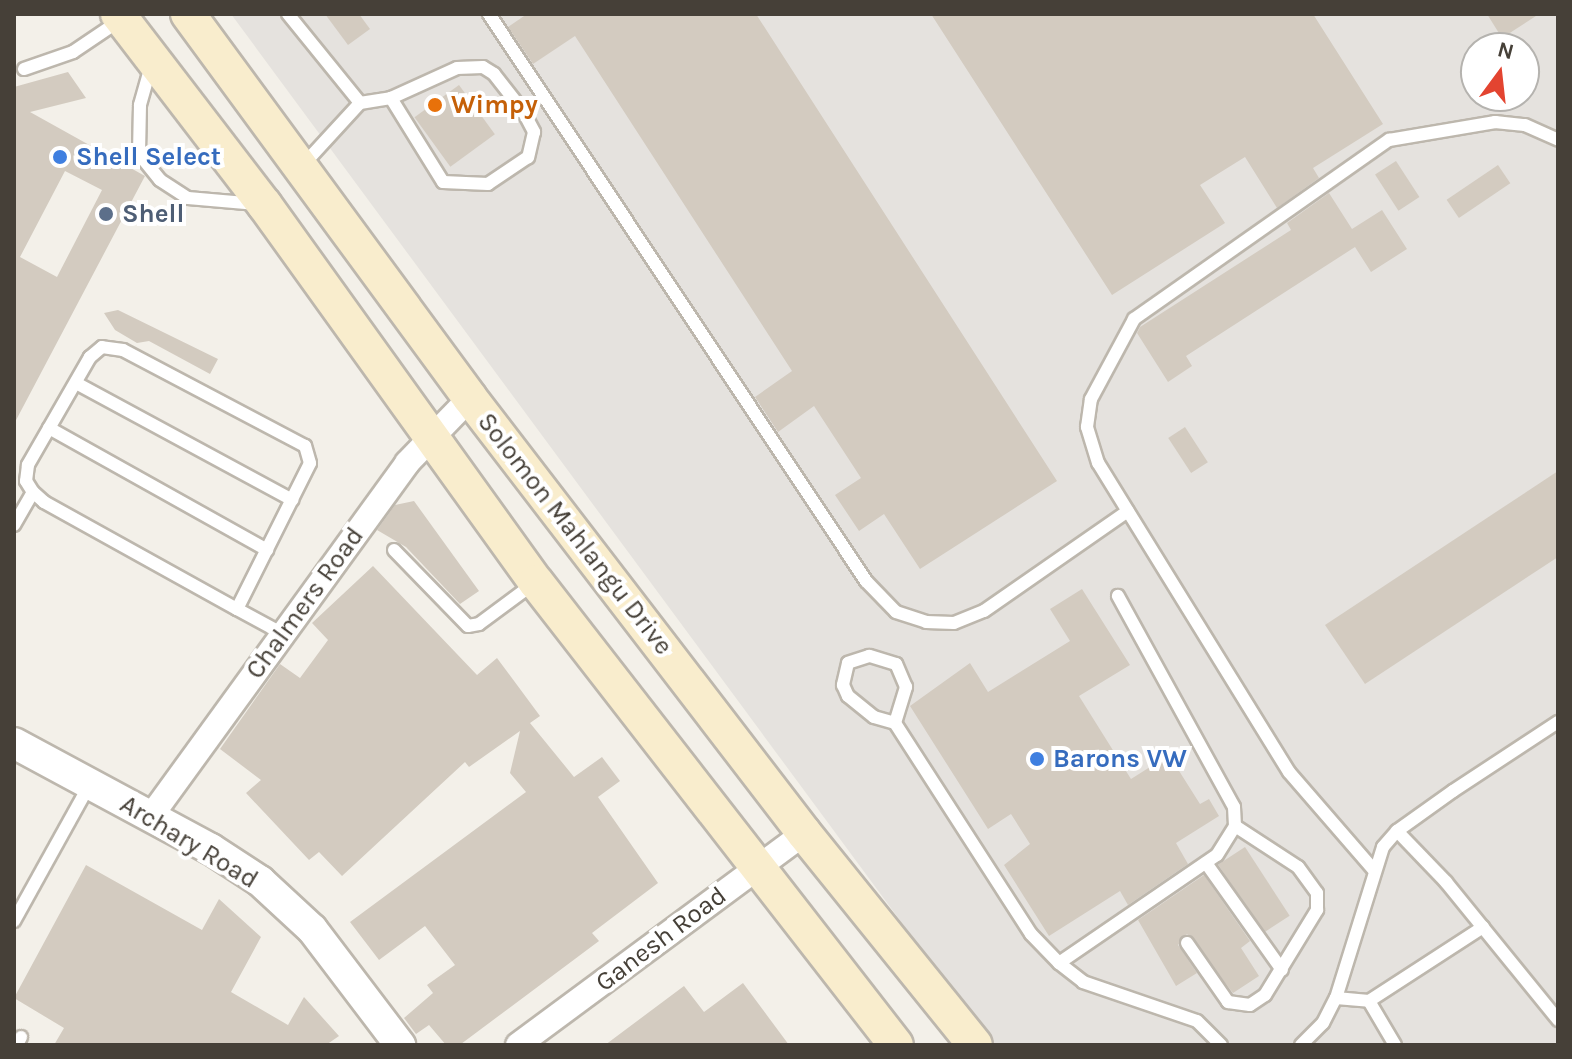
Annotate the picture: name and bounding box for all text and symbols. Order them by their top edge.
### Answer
north arrow [1460,32,1540,112]
text: N [1495,36,1517,65]
place label: Wimpy [451,89,538,121]
marker: Wimpy [426,96,444,114]
place label: Shell Select [76,141,221,173]
marker: Shell Select [51,148,69,166]
place label: Shell [122,198,184,230]
marker: Shell [97,205,115,223]
street label: Solomon Mahlangu Drive [471,407,679,661]
street label: Chalmers Road [239,521,371,685]
place label: Barons VW [1053,743,1187,775]
marker: Barons VW [1028,750,1046,768]
street label: Archary Road [114,789,264,895]
street label: Ganesh Road [590,880,732,998]

